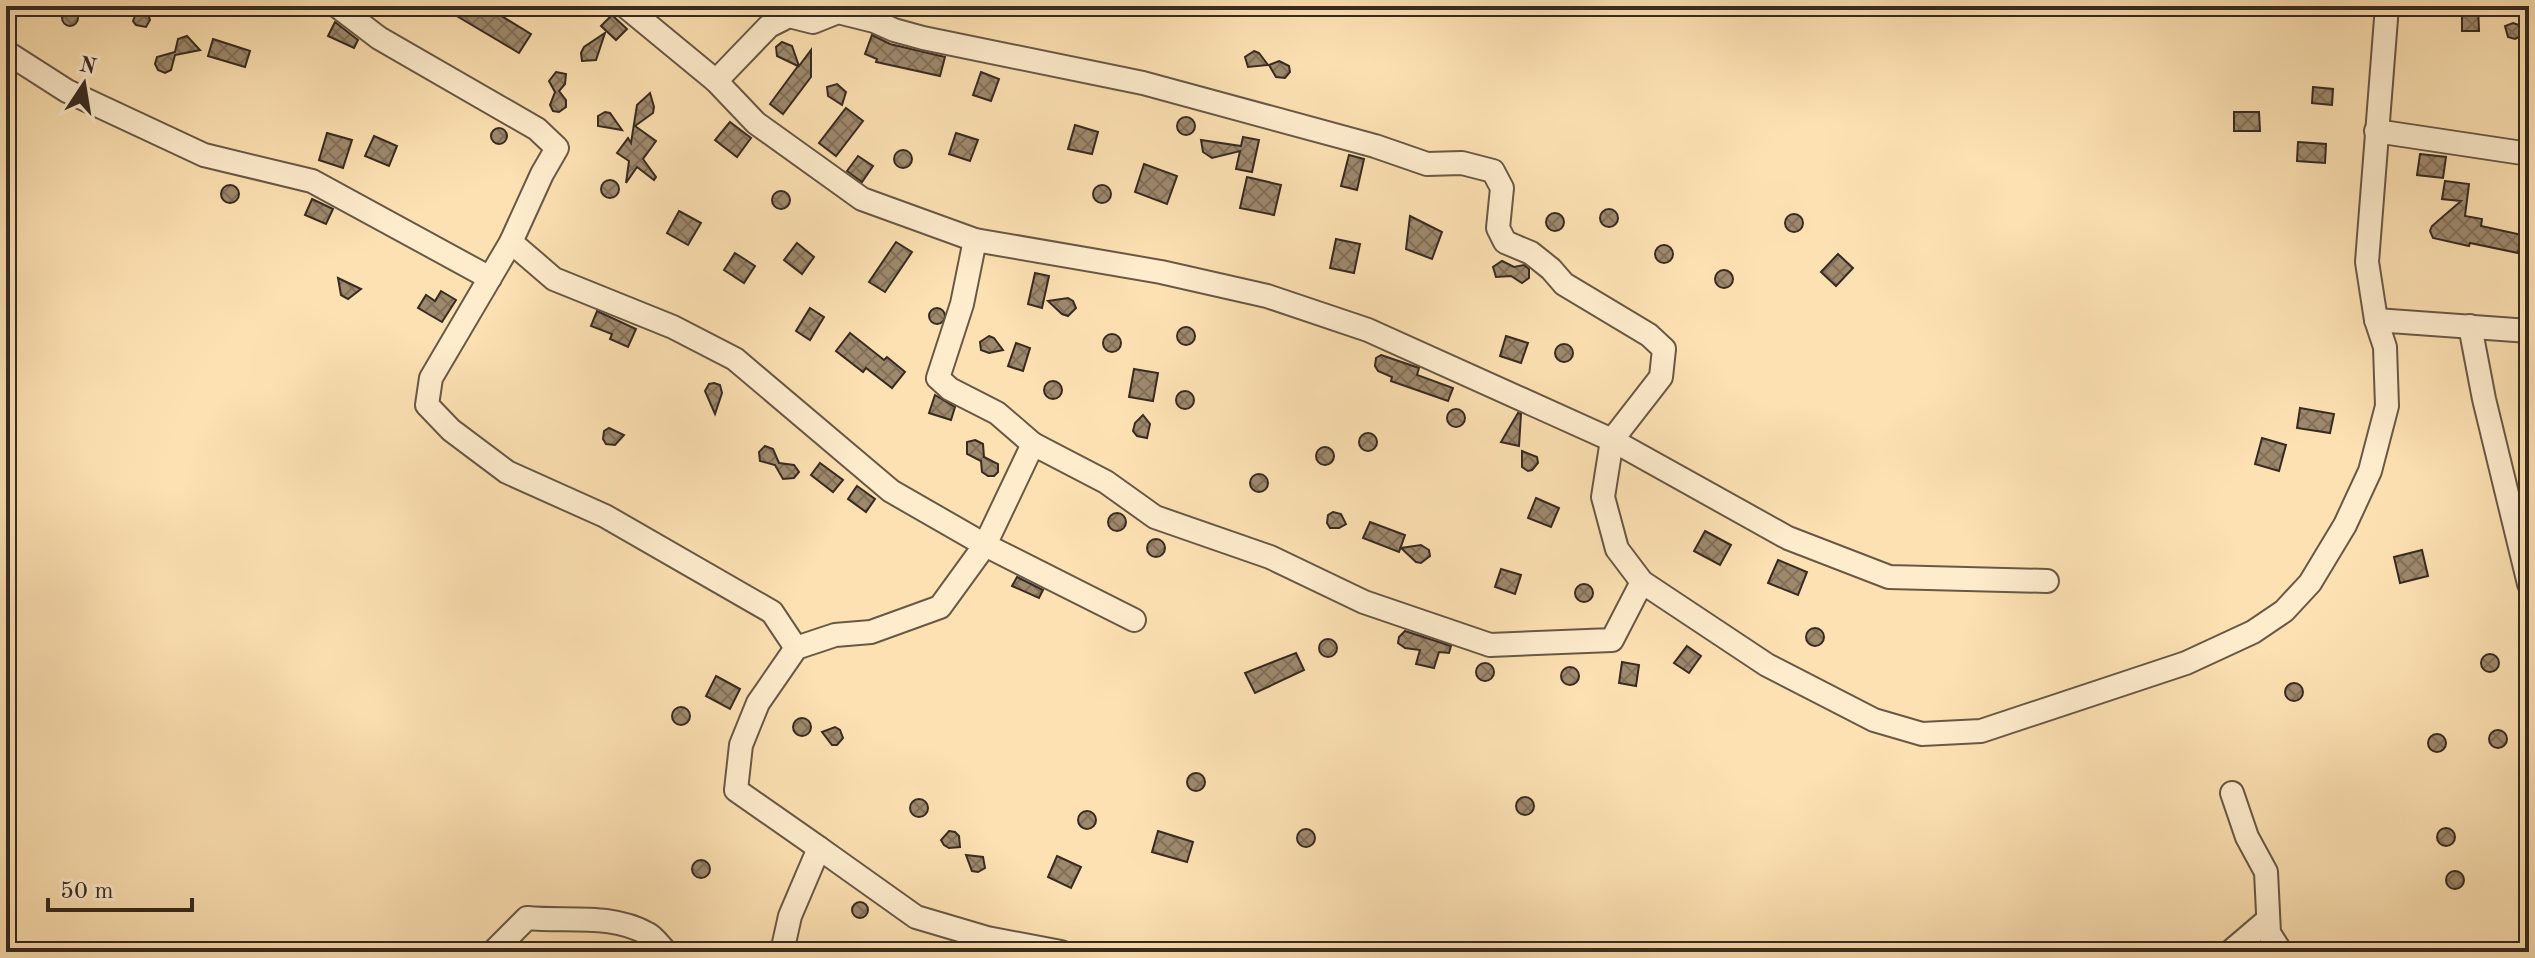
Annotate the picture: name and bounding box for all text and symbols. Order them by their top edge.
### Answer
north arrow [44,44,124,124]
text: N [77,54,98,79]
scale bar [48,862,192,912]
text: 50 m [60,880,114,904]

